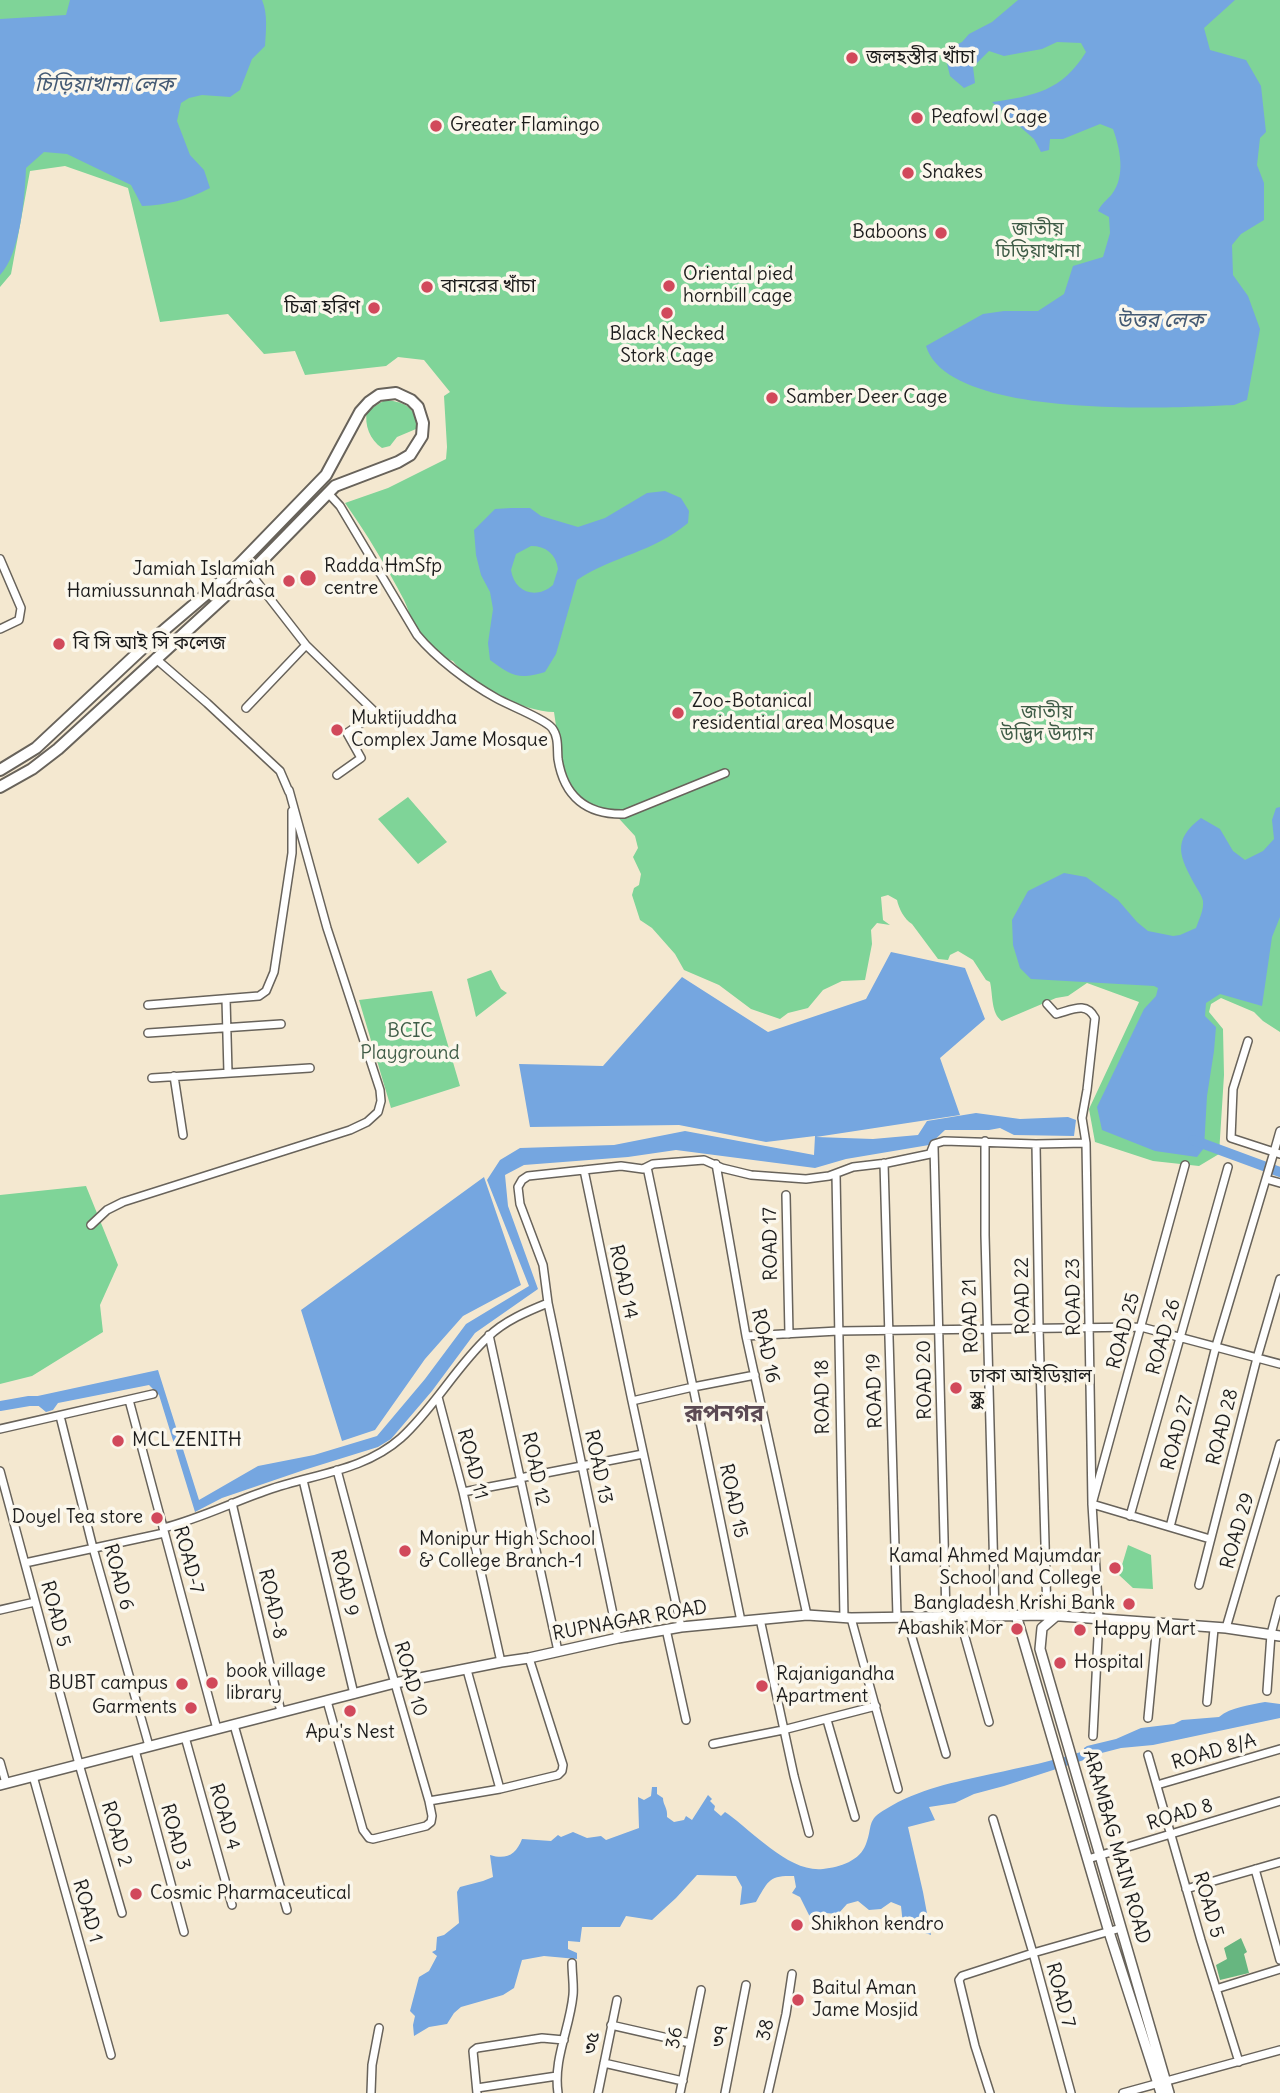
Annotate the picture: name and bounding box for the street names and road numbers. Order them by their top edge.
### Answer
street label: ROAD 17 [759,1207,783,1281]
street label: ROAD 14 [604,1243,642,1321]
street label: ROAD 22 [1011,1257,1035,1335]
street label: ROAD 23 [1062,1258,1086,1336]
street label: ROAD 21 [958,1278,984,1354]
street label: ROAD 25 [1103,1290,1145,1372]
street label: ROAD 26 [1142,1296,1186,1378]
street label: ROAD 16 [746,1307,784,1385]
street label: ROAD 20 [913,1340,937,1420]
street label: ROAD 19 [862,1353,888,1429]
street label: ROAD 18 [811,1359,835,1435]
street label: ROAD 28 [1202,1386,1244,1468]
street label: ROAD 27 [1157,1393,1199,1473]
street label: ROAD 11 [452,1426,492,1502]
street label: ROAD 13 [579,1428,617,1506]
street label: ROAD 12 [516,1430,554,1508]
street label: ROAD 15 [714,1462,752,1540]
street label: ROAD 29 [1216,1490,1260,1572]
street label: ROAD-7 [168,1524,208,1596]
street label: ROAD 6 [98,1541,138,1613]
street label: ROAD 9 [325,1547,363,1619]
street label: ROAD-8 [253,1567,291,1641]
street label: ROAD 5 [35,1578,75,1650]
street label: RUPNAGAR ROAD [551,1596,709,1646]
street label: ROAD 10 [388,1639,432,1719]
street label: ROAD 8/A [1169,1729,1259,1775]
street label: ARAMBAG MAIN ROAD [1077,1747,1155,1947]
street label: ROAD 4 [204,1781,244,1853]
street label: ROAD 8 [1144,1794,1216,1836]
street label: ROAD 2 [96,1799,136,1869]
street label: ROAD 3 [155,1801,195,1873]
street label: ROAD 5 [1188,1869,1228,1941]
street label: ROAD 1 [67,1877,107,1945]
street label: ROAD 7 [1040,1960,1080,2030]
street label: 38 [752,2017,780,2043]
street label: ৩৭ [707,2023,733,2049]
street label: 36 [662,2025,688,2051]
street label: ৩৫ [579,2030,605,2056]

